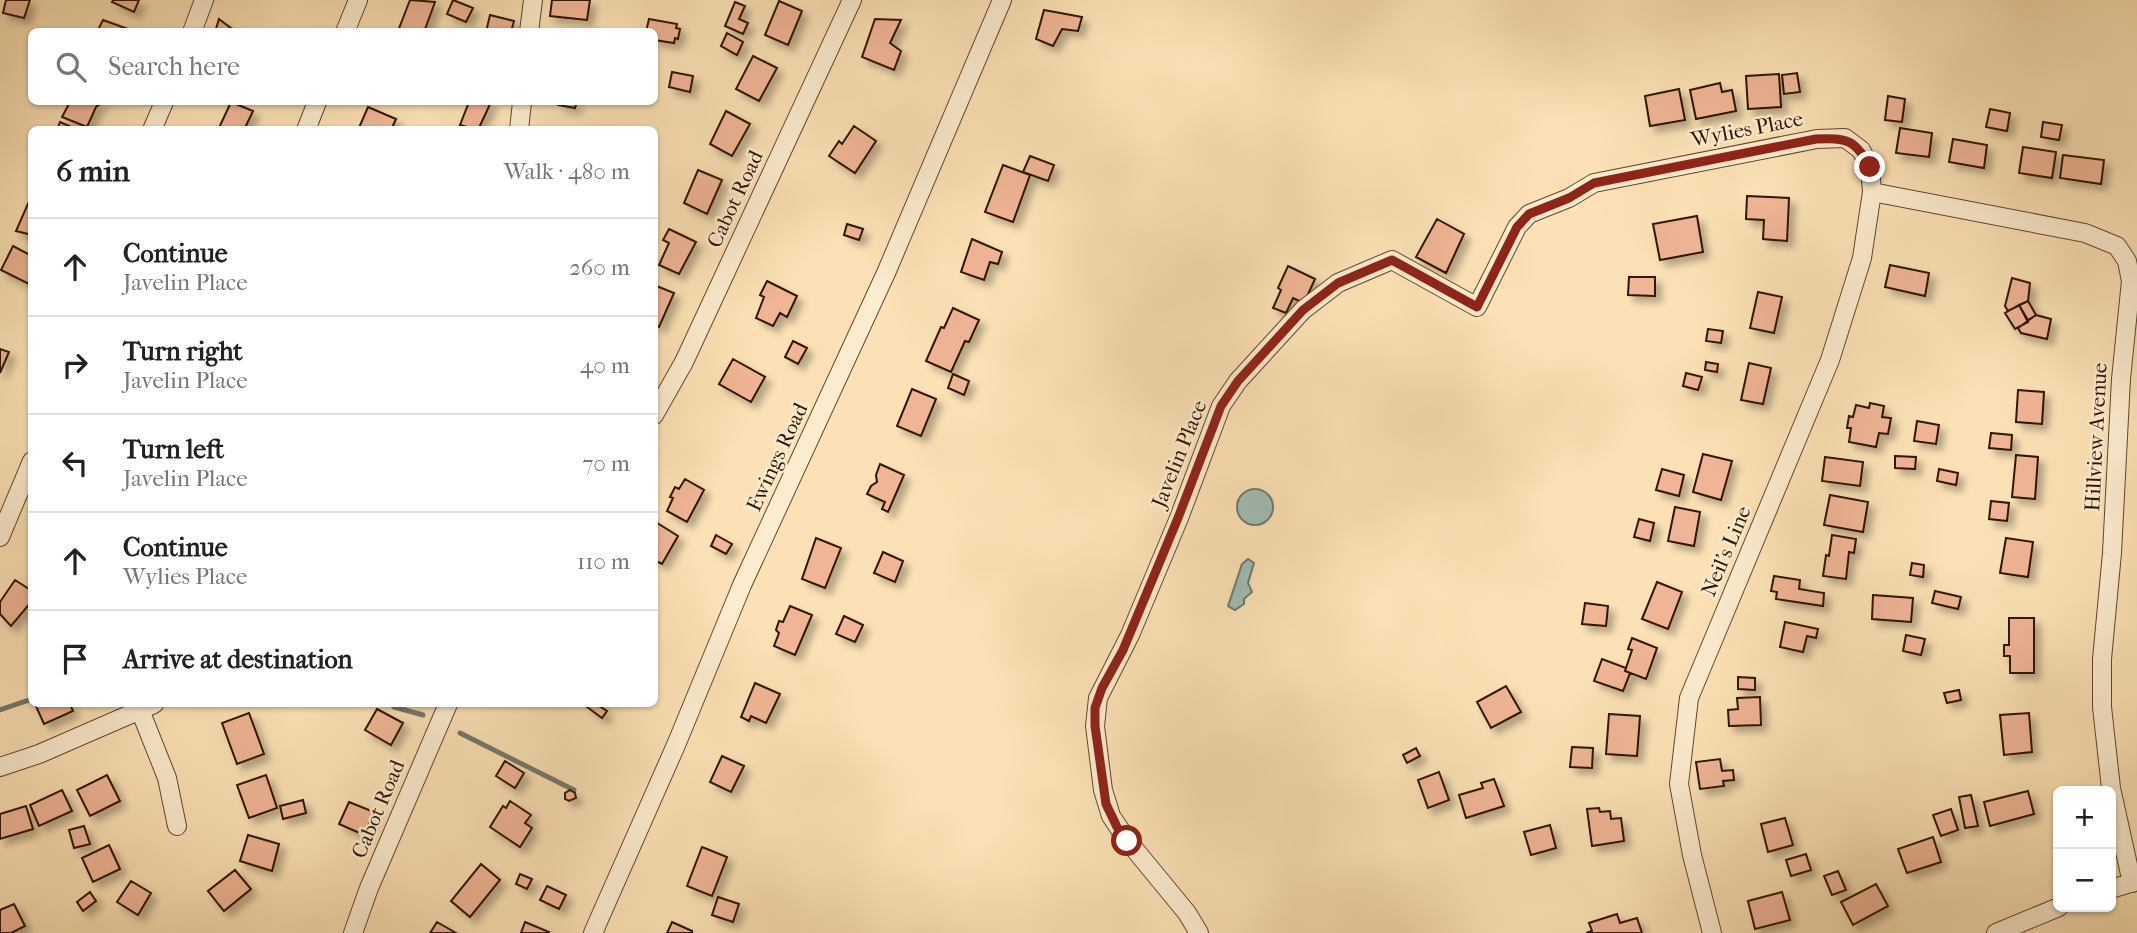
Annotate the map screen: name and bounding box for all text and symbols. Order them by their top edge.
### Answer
search box [28,28,658,105]
icon: search [52,48,90,86]
text: Search here [108,51,240,82]
street label: Wylies Place [1688,106,1805,152]
street label: Cabot Road [702,146,768,251]
route end [1854,151,1885,182]
text: 6 min [56,154,130,189]
text: Walk · 480 m [504,158,630,185]
text: Continue [123,238,228,269]
icon: ahead [56,248,94,286]
text: 260 m [569,254,630,281]
text: Javelin Place [123,269,248,296]
text: Turn right [123,336,243,367]
icon: right [56,346,94,384]
text: 40 m [580,352,630,379]
street label: Hillview Avenue [2080,362,2112,512]
text: Javelin Place [123,367,248,394]
street label: Javelin Place [1146,397,1211,513]
street label: Ewings Road [741,399,813,515]
text: Turn left [123,434,224,465]
icon: left [56,444,94,482]
text: 70 m [582,450,630,477]
text: Javelin Place [123,465,248,492]
street label: Neil's Line [1696,502,1756,600]
text: Continue [123,532,228,563]
icon: ahead [56,542,94,580]
text: 110 m [577,548,630,575]
text: Wylies Place [123,563,247,590]
icon: arrive [56,640,94,678]
text: Arrive at destination [123,644,353,675]
street label: Cabot Road [347,756,410,862]
map controls [2053,786,2116,912]
button: + [2053,786,2116,849]
route start [1111,825,1142,856]
button: − [2053,849,2116,912]

